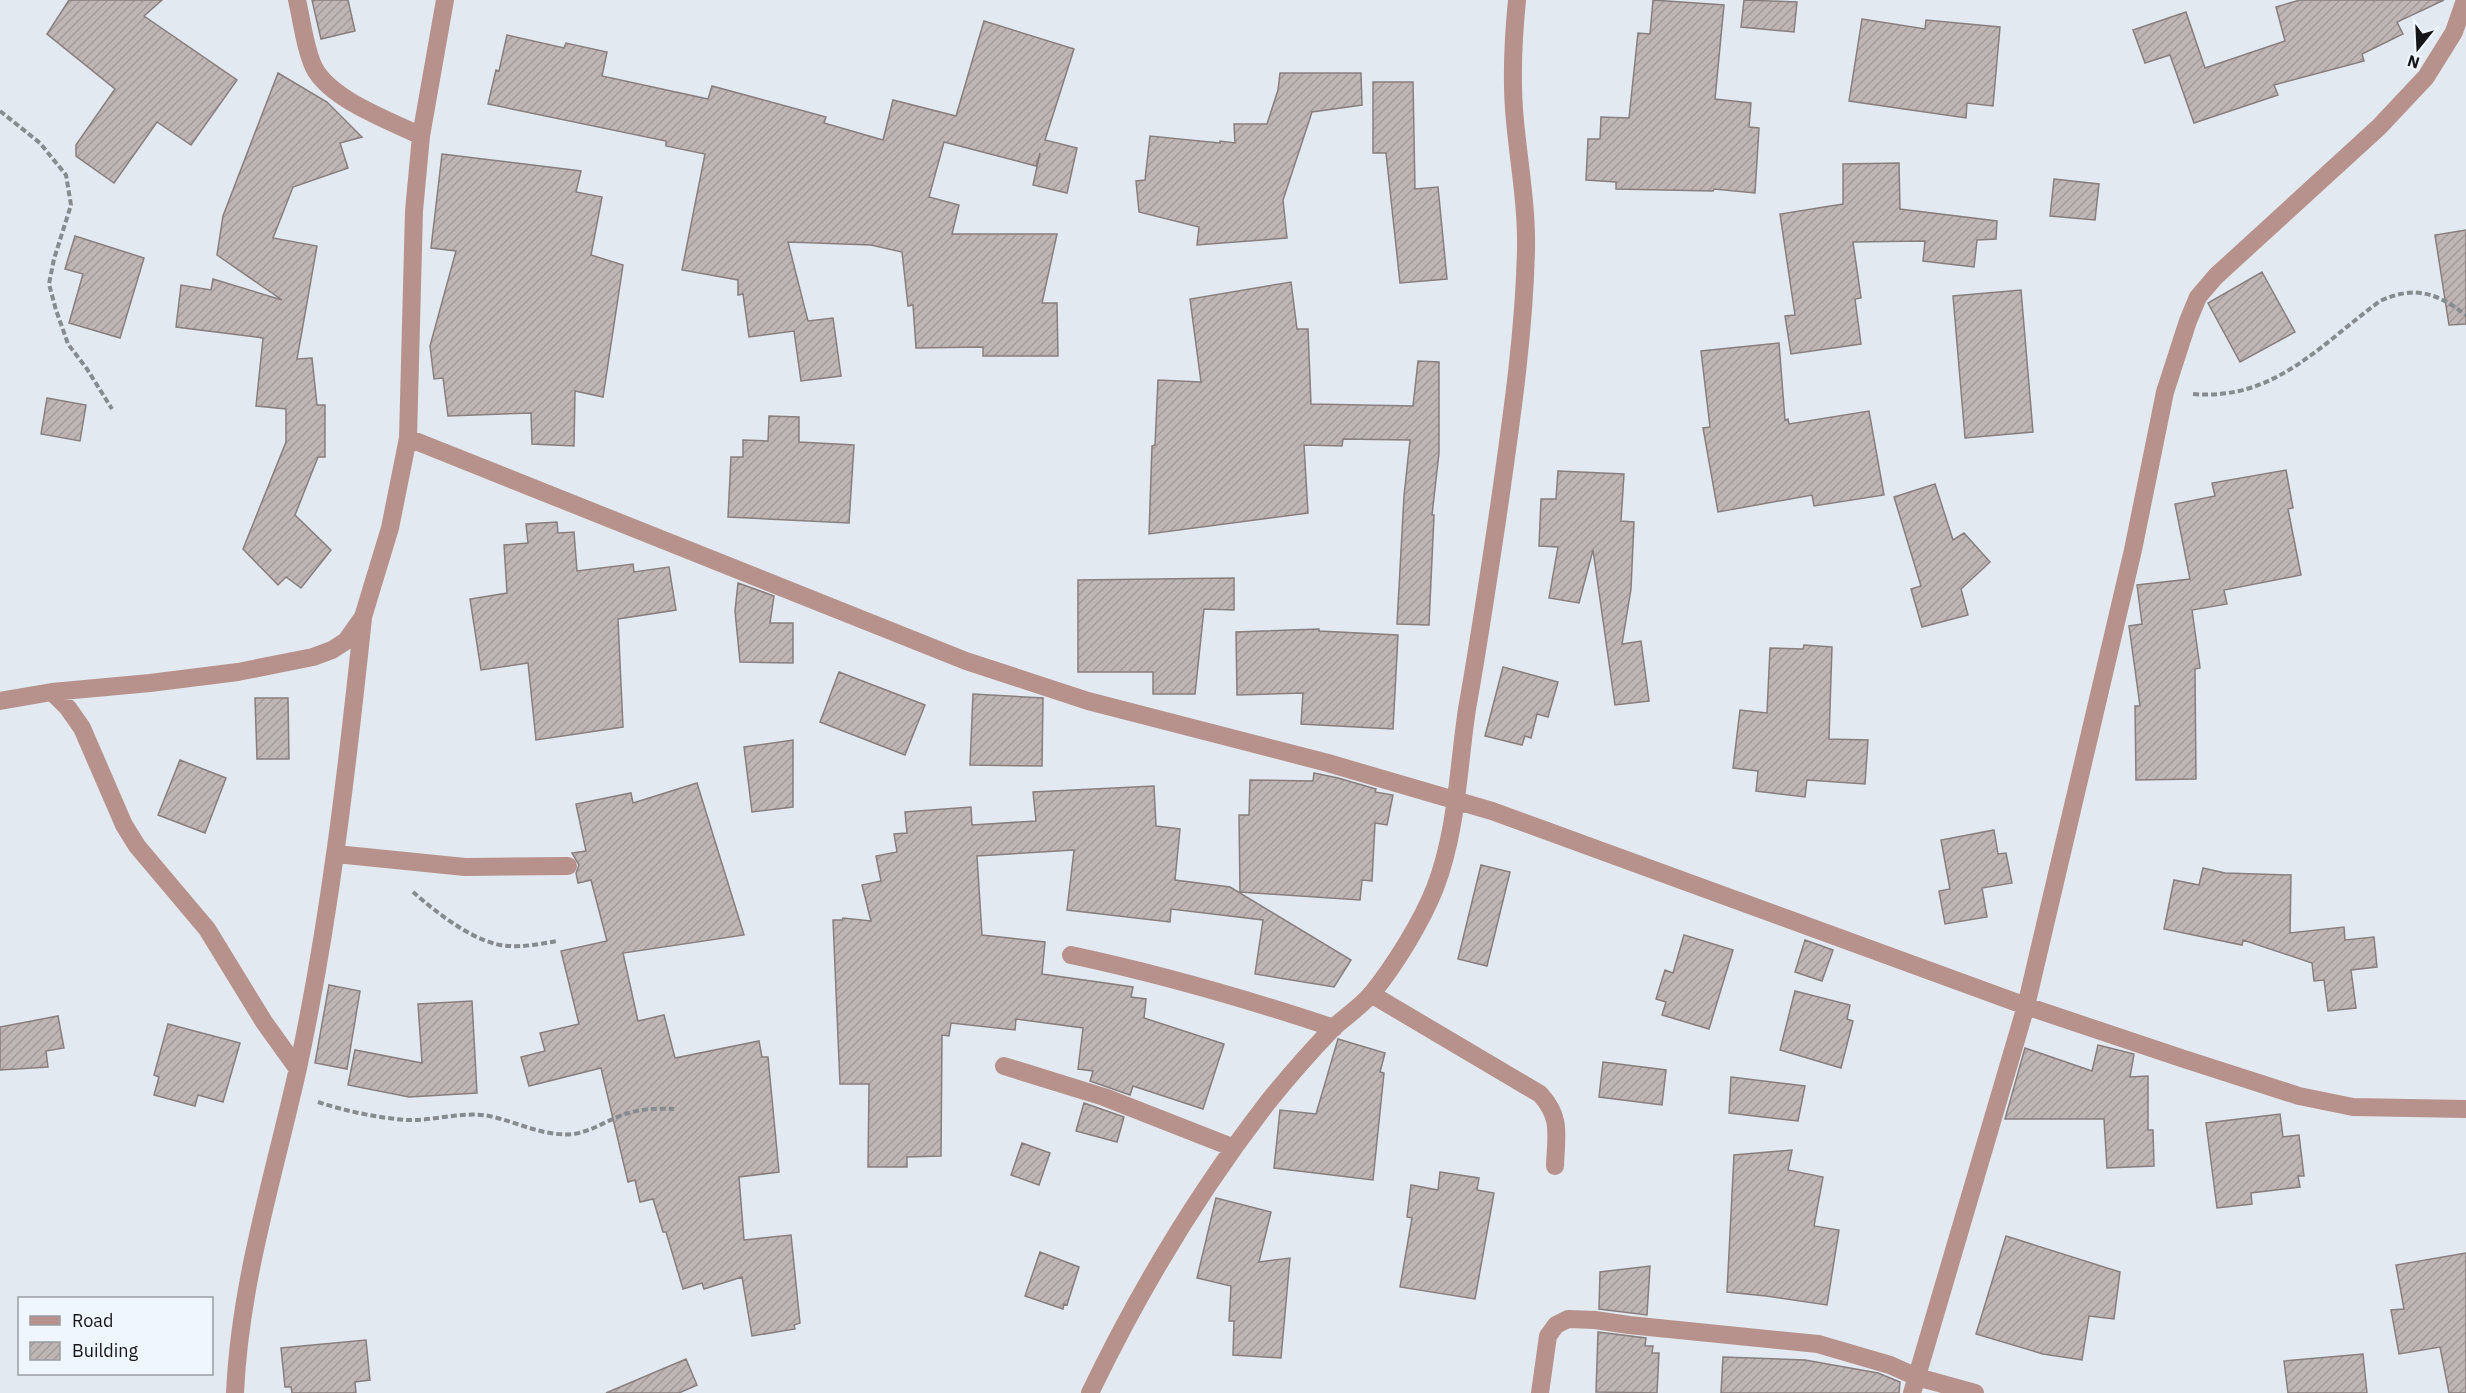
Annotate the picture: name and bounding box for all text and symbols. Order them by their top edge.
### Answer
north arrow [2388,18,2448,78]
text: N [2405,51,2422,74]
legend [18,1297,213,1375]
text: Road [72,1309,113,1332]
text: Building [72,1339,139,1362]

